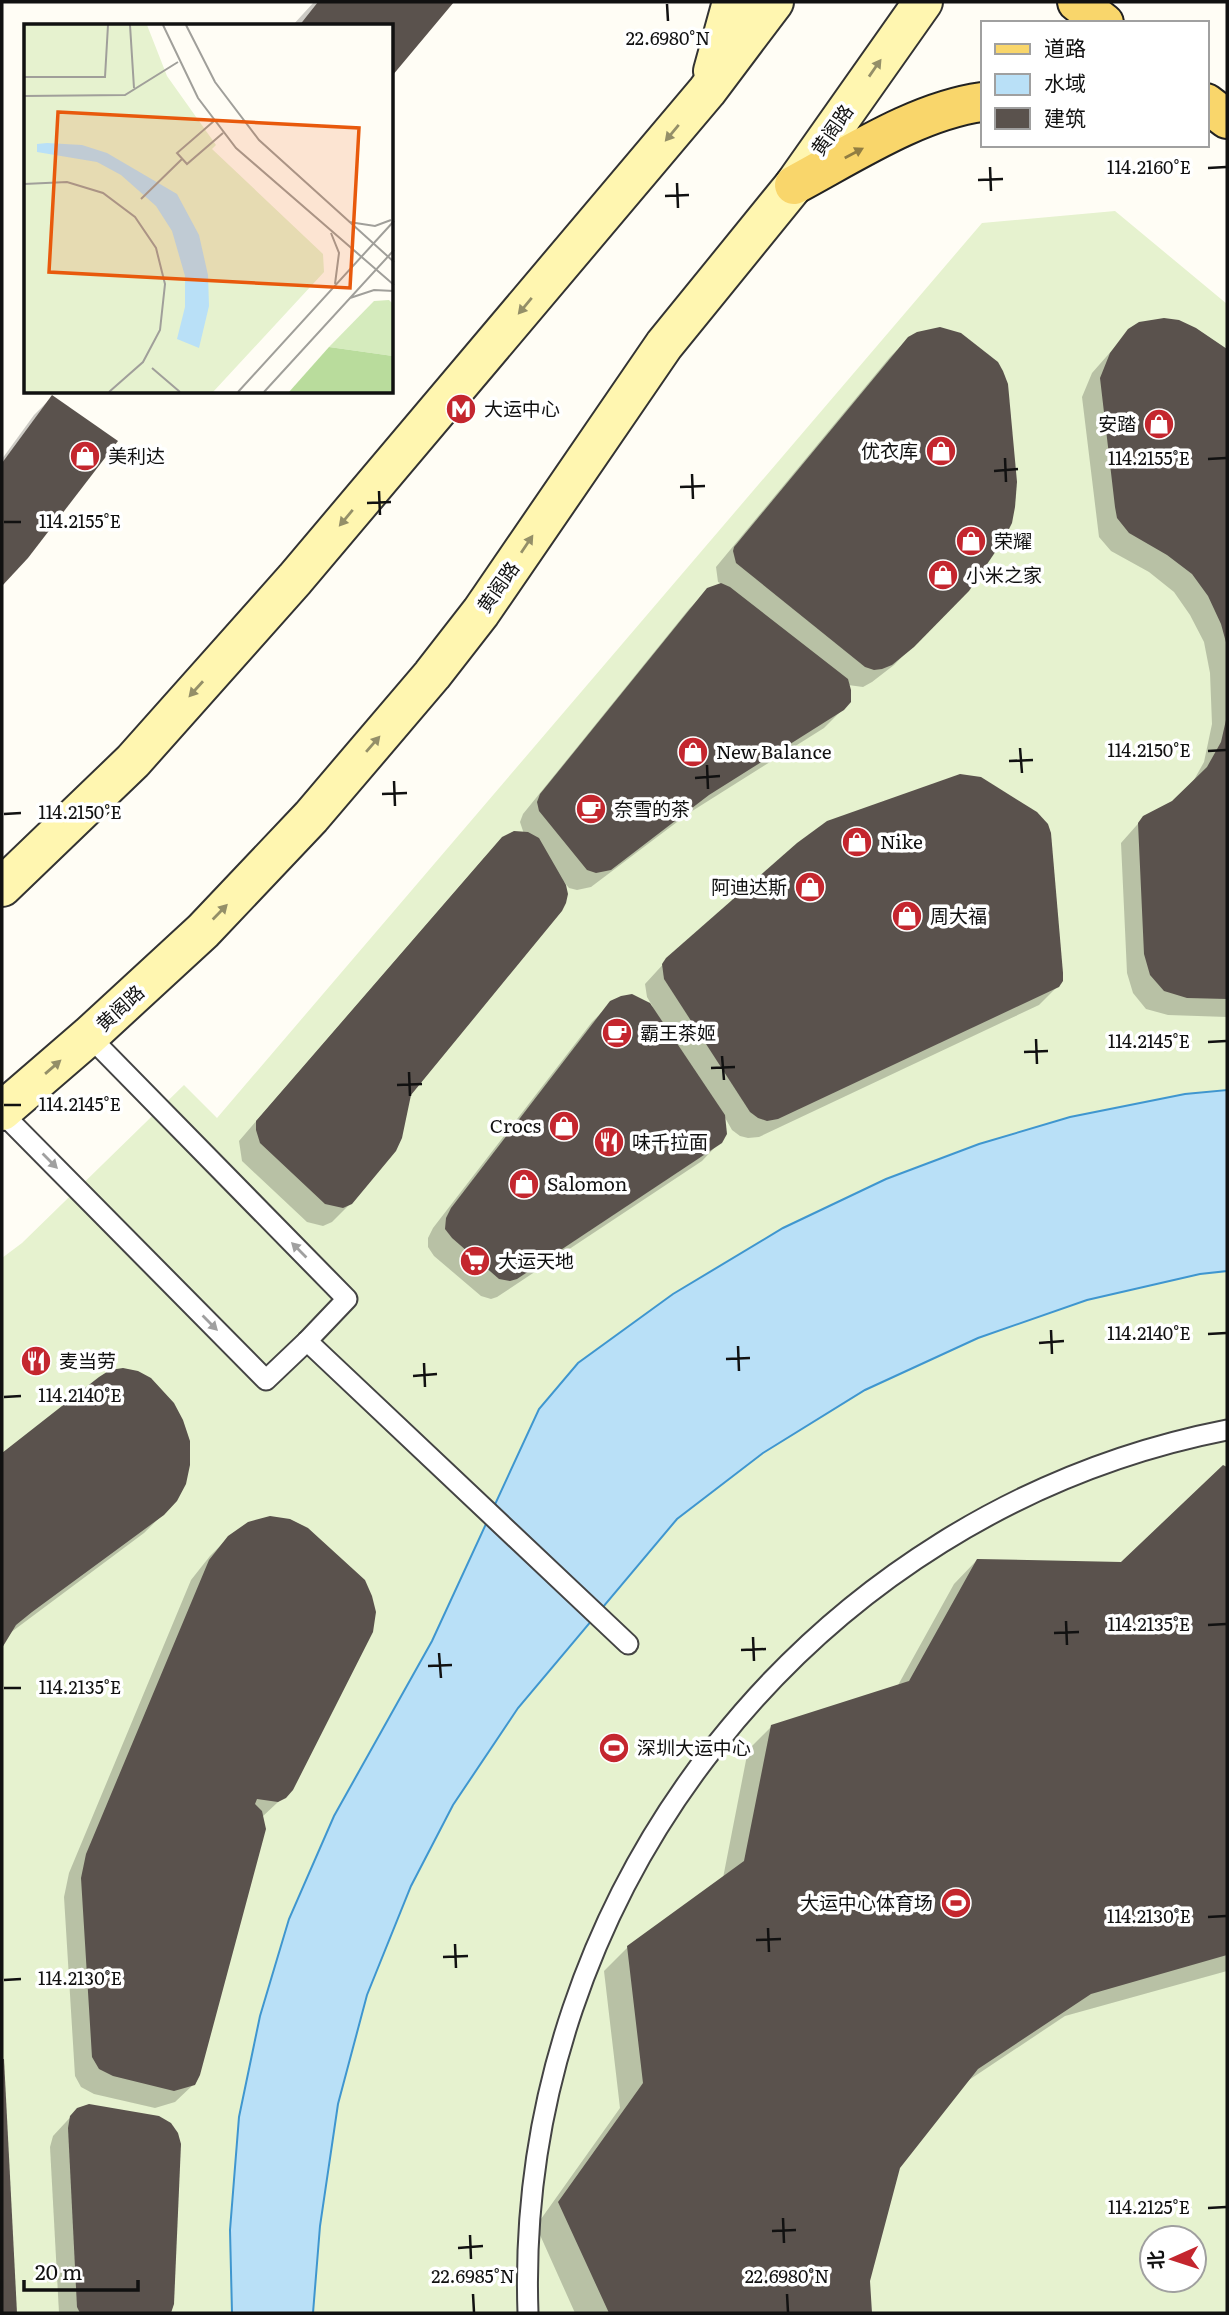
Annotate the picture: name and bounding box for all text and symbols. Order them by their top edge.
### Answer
legend [981,21,1208,147]
inset map [24,24,394,394]
text: 22.6980°N [626,24,710,51]
text: 道路 [1044,31,1086,62]
one-way arrow [868,59,882,77]
text: 水域 [1044,66,1086,97]
street label: 黄阁路 [803,98,859,161]
text: 建筑 [1044,101,1086,132]
one-way arrow [664,123,679,141]
one-way arrow [844,147,864,158]
text: 114.2160°E [1107,153,1191,180]
one-way arrow [518,298,533,315]
metro station icon: 大运中心 [444,392,478,426]
place label: 大运中心 [484,394,560,422]
shop icon: 安踏 [1142,407,1176,441]
place label: 安踏 [1098,409,1136,437]
shop icon: 优衣库 [924,434,958,468]
place label: 优衣库 [861,436,918,464]
shop icon: 美利达 [68,439,102,473]
place label: 美利达 [108,441,165,469]
text: 114.2155°E [1108,444,1190,471]
text: 114.2155°E [39,507,121,534]
one-way arrow [339,509,354,526]
shop icon: 荣耀 [954,524,988,558]
place label: 荣耀 [994,526,1032,554]
one-way arrow [520,535,534,553]
street label: 黄阁路 [469,555,525,618]
shop icon: 小米之家 [926,558,960,592]
place label: 小米之家 [966,560,1042,588]
one-way arrow [189,680,205,697]
one-way arrow [365,735,381,753]
shop icon: New Balance [676,735,710,769]
text: 114.2150°E [1107,736,1191,763]
place label: New Balance [716,737,832,765]
cafe icon: 奈雪的茶 [574,792,608,826]
place label: 奈雪的茶 [614,794,690,822]
text: 114.2150°E [38,798,122,825]
shop icon: Nike [840,825,874,859]
place label: Nike [880,827,923,855]
shop icon: 阿迪达斯 [793,870,827,904]
place label: 阿迪达斯 [711,872,787,900]
shop icon: 周大福 [890,899,924,933]
place label: 周大福 [930,901,987,929]
one-way arrow [212,904,228,921]
street label: 黄阁路 [89,978,150,1037]
cafe icon: 霸王茶姬 [600,1016,634,1050]
place label: 霸王茶姬 [640,1018,716,1046]
text: 114.2145°E [1108,1027,1190,1054]
one-way arrow [45,1060,62,1075]
text: 114.2145°E [39,1090,121,1117]
shop icon: Crocs [547,1109,581,1143]
place label: Crocs [490,1111,541,1139]
restaurant icon: 味千拉面 [592,1125,626,1159]
place label: 味千拉面 [632,1127,708,1155]
one-way arrow [41,1153,58,1170]
shop icon: Salomon [507,1167,541,1201]
place label: Salomon [547,1169,627,1197]
one-way arrow [291,1242,307,1259]
supermarket icon: 大运天地 [458,1244,492,1278]
place label: 大运天地 [498,1246,574,1274]
one-way arrow [202,1315,218,1331]
text: 114.2140°E [1107,1319,1191,1346]
restaurant icon: 麦当劳 [19,1344,53,1378]
place label: 麦当劳 [59,1346,116,1374]
text: 114.2140°E [38,1381,122,1408]
text: 114.2135°E [1108,1610,1190,1637]
text: 114.2135°E [39,1673,121,1700]
sports icon: 深圳大运中心 [597,1731,631,1765]
place label: 深圳大运中心 [637,1733,751,1761]
sports icon: 大运中心体育场 [939,1886,973,1920]
place label: 大运中心体育场 [800,1888,933,1916]
text: 114.2130°E [1107,1902,1191,1929]
text: 114.2130°E [38,1964,122,1991]
text: 114.2125°E [1108,2193,1190,2220]
north arrow [1138,2224,1208,2294]
scale bar [24,2248,138,2292]
text: 北 [1141,2250,1170,2270]
text: 20 m [35,2255,82,2286]
text: 22.6985°N [431,2262,515,2289]
text: 22.6980°N [745,2262,829,2289]

